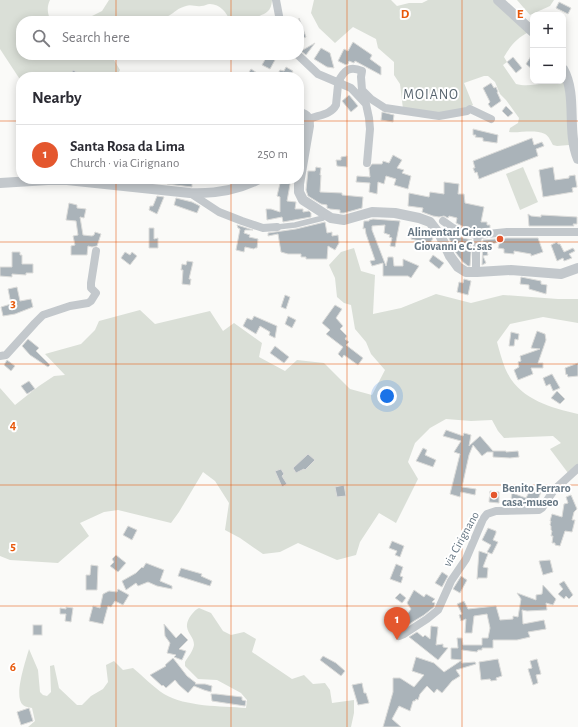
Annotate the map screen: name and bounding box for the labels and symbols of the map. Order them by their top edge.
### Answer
text: D [401,8,410,21]
text: E [517,8,524,21]
district label: MOIANO [403,88,459,102]
place label: Alimentari Grieco Giovanni e C. sas [407,226,492,252]
marker: Alimentari Grieco Giovanni e C. sas [495,234,505,244]
text: 3 [10,297,16,310]
your location [377,386,397,406]
text: 4 [10,419,17,432]
place label: Benito Ferraro casa-museo [502,482,571,508]
marker: Benito Ferraro casa-museo [489,490,499,500]
street label: via Cirignano [441,509,481,569]
text: 5 [10,540,16,553]
pin: 1 [384,607,410,640]
text: 6 [10,661,16,674]

